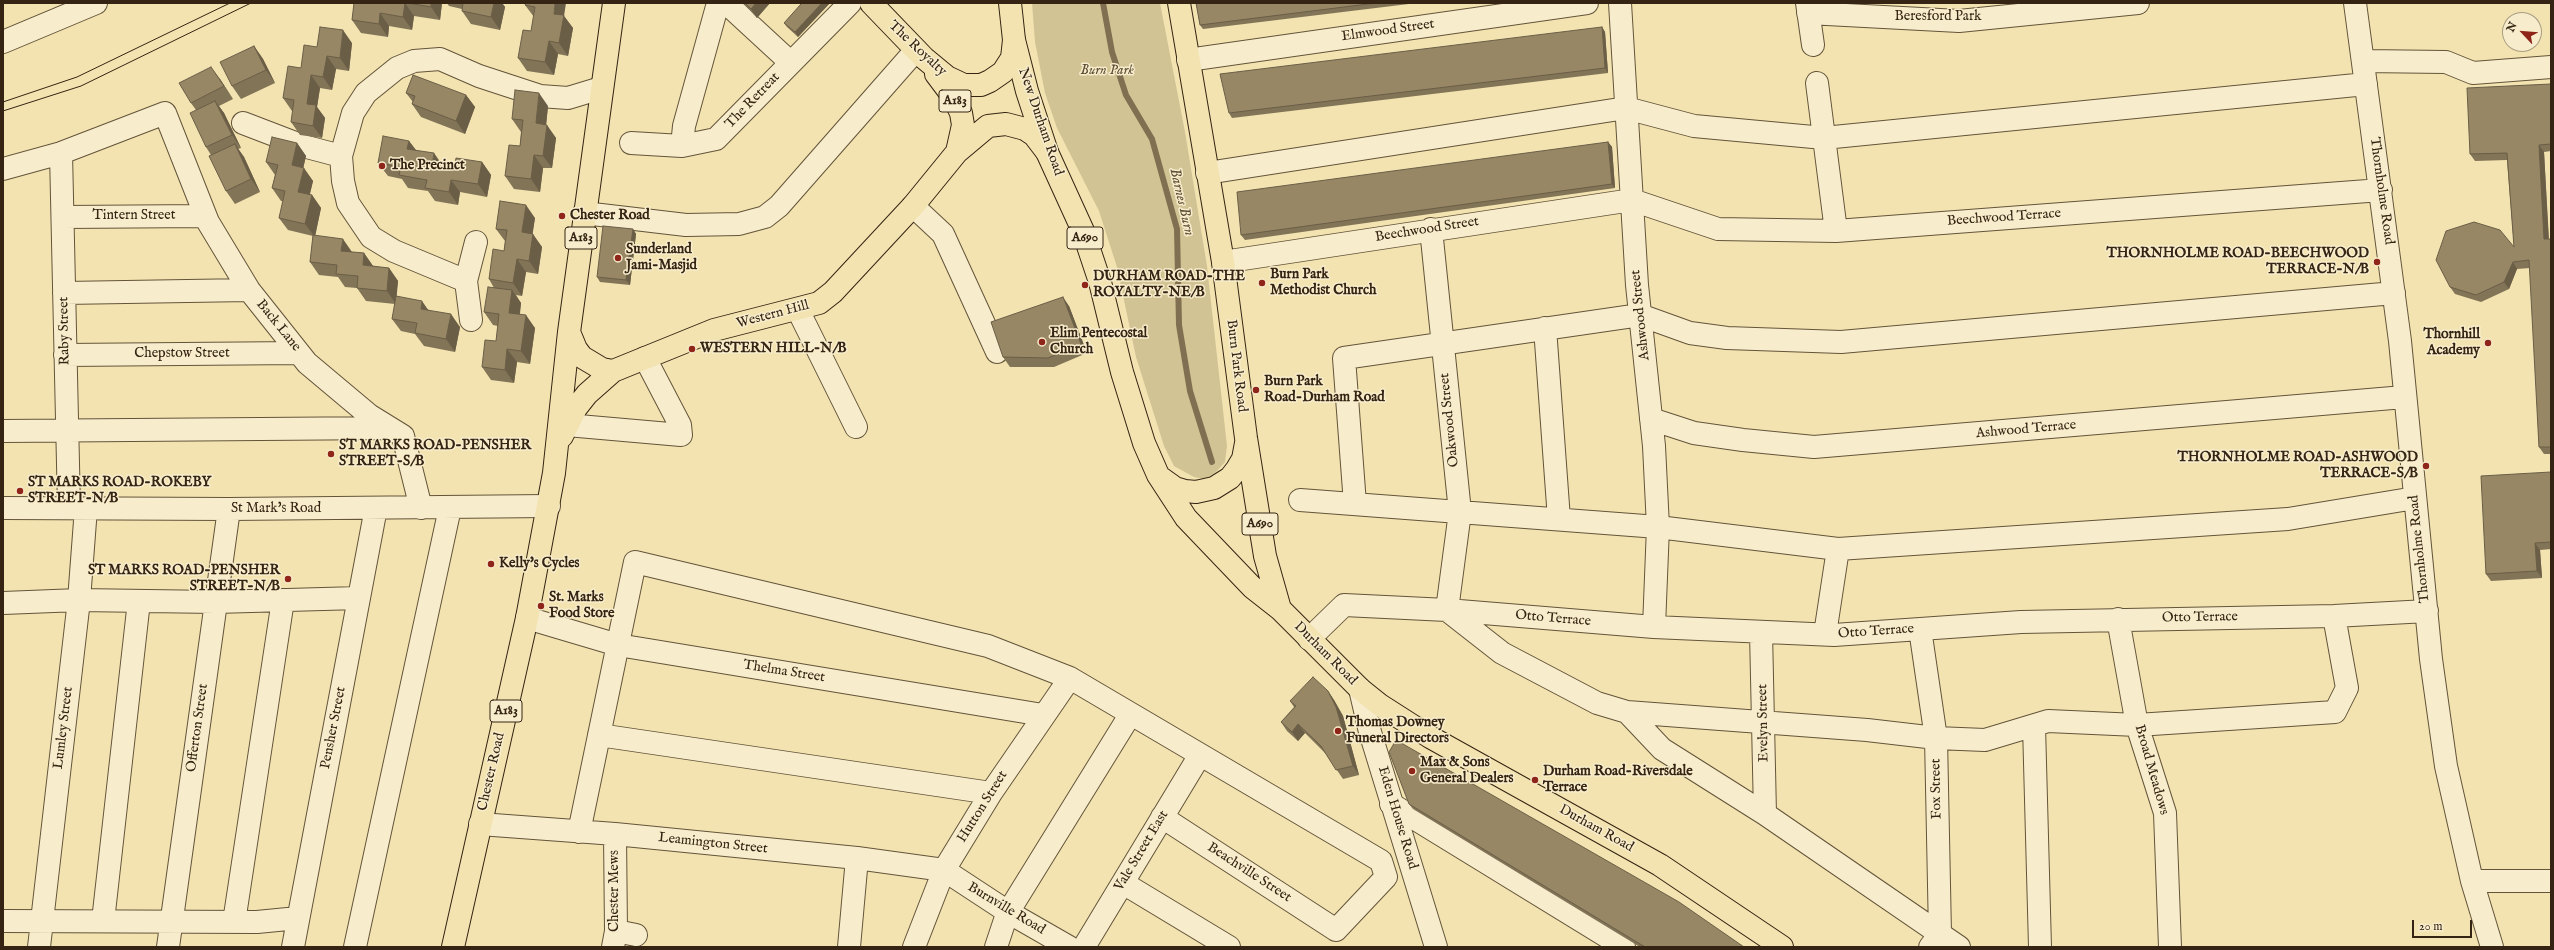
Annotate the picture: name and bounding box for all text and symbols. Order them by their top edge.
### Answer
street label: Beresford Park [1895,9,1981,25]
north arrow [2502,12,2542,52]
street label: Elmwood Street [1340,16,1436,46]
street label: The Royalty [884,18,950,80]
text: N [2504,20,2520,35]
park label: Burn Park [1080,63,1134,79]
street label: New Durham Road [1014,66,1066,178]
street label: The Retreat [722,69,784,133]
road number: A183 [939,90,971,112]
street label: Thornholme Road [2365,136,2397,246]
place label: The Precinct [390,158,465,174]
marker: The Precinct [377,161,387,171]
water label: Barnes Burn [1164,166,1198,238]
street label: Beechwood Terrace [1946,206,2062,230]
street label: Tintern Street [92,208,176,224]
place label: Chester Road [570,208,650,224]
marker: Chester Road [557,211,567,221]
street label: Beechwood Street [1374,214,1480,246]
road number: A183 [565,227,597,249]
road number: A690 [1067,227,1103,249]
place label: Sunderland Jami-Masjid [626,242,697,274]
place label: THORNHOLME ROAD-BEECHWOOD TERRACE-N/B [2107,246,2369,278]
marker: Sunderland Jami-Masjid [613,253,623,263]
marker: THORNHOLME ROAD-BEECHWOOD TERRACE-N/B [2372,257,2382,267]
place label: Burn Park Methodist Church [1270,267,1376,300]
place label: DURHAM ROAD-THE ROYALTY-NE/B [1093,269,1245,302]
street label: Ashwood Street [1628,269,1654,361]
marker: Burn Park Methodist Church [1257,278,1267,288]
marker: DURHAM ROAD-THE ROYALTY-NE/B [1080,280,1090,290]
street label: Raby Street [56,297,74,365]
street label: Back Lane [252,297,304,355]
street label: Western Hill [735,297,811,333]
street label: Burn Park Road [1222,319,1250,413]
place label: Elim Pentecostal Church [1050,326,1147,358]
place label: Thornhill Academy [2423,327,2480,360]
marker: Elim Pentecostal Church [1037,337,1047,347]
marker: Thornhill Academy [2483,338,2493,348]
place label: WESTERN HILL-N/B [700,341,846,357]
marker: WESTERN HILL-N/B [687,344,697,354]
street label: Chepstow Street [134,346,230,362]
street label: Oakwood Street [1437,372,1463,468]
place label: Burn Park Road-Durham Road [1264,374,1385,406]
marker: Burn Park Road-Durham Road [1251,385,1261,395]
street label: Ashwood Terrace [1975,417,2077,443]
place label: ST MARKS ROAD-PENSHER STREET-S/B [339,438,531,470]
marker: ST MARKS ROAD-PENSHER STREET-S/B [326,449,336,459]
place label: THORNHOLME ROAD-ASHWOOD TERRACE-S/B [2178,450,2418,482]
marker: THORNHOLME ROAD-ASHWOOD TERRACE-S/B [2421,461,2431,471]
place label: ST MARKS ROAD-ROKEBY STREET-N/B [28,475,211,508]
marker: ST MARKS ROAD-ROKEBY STREET-N/B [15,486,25,496]
street label: Thornholme Road [2406,494,2434,604]
street label: St Mark's Road [231,501,321,517]
road number: A690 [1242,513,1278,535]
place label: Kelly's Cycles [499,556,580,572]
marker: Kelly's Cycles [486,559,496,569]
place label: ST MARKS ROAD-PENSHER STREET-N/B [88,563,280,596]
marker: ST MARKS ROAD-PENSHER STREET-N/B [283,574,293,584]
place label: St. Marks Food Store [549,590,614,622]
marker: St. Marks Food Store [536,601,546,611]
street label: Otto Terrace [1514,607,1592,631]
street label: Otto Terrace [2162,609,2238,627]
street label: Durham Road [1290,619,1360,689]
street label: Otto Terrace [1838,621,1914,643]
street label: Thelma Street [742,657,826,687]
street label: Offerton Street [183,683,213,773]
street label: Evelyn Street [1755,684,1773,762]
street label: Pensher Street [318,685,350,771]
street label: Lumley Street [51,686,77,770]
road number: A183 [490,700,522,722]
place label: Thomas Downey Funeral Directors [1346,715,1449,748]
street label: Broad Meadows [2130,723,2172,817]
marker: Thomas Downey Funeral Directors [1333,726,1343,736]
street label: Chester Road [475,731,509,813]
place label: Max & Sons General Dealers [1420,755,1513,788]
street label: Fox Street [1928,758,1946,820]
place label: Durham Road-Riversdale Terrace [1543,764,1693,796]
street label: Eden House Road [1373,765,1421,871]
marker: Max & Sons General Dealers [1407,766,1417,776]
street label: Hutton Street [954,768,1012,846]
marker: Durham Road-Riversdale Terrace [1530,775,1540,785]
street label: Durham Road [1556,802,1636,856]
street label: Vale Street East [1111,808,1173,894]
street label: Leamington Street [658,830,768,858]
street label: Beachville Street [1204,840,1294,906]
street label: Chester Mews [607,850,623,932]
street label: Burnville Road [964,879,1048,939]
scale bar [2414,912,2474,938]
text: 20 m [2419,919,2442,934]

